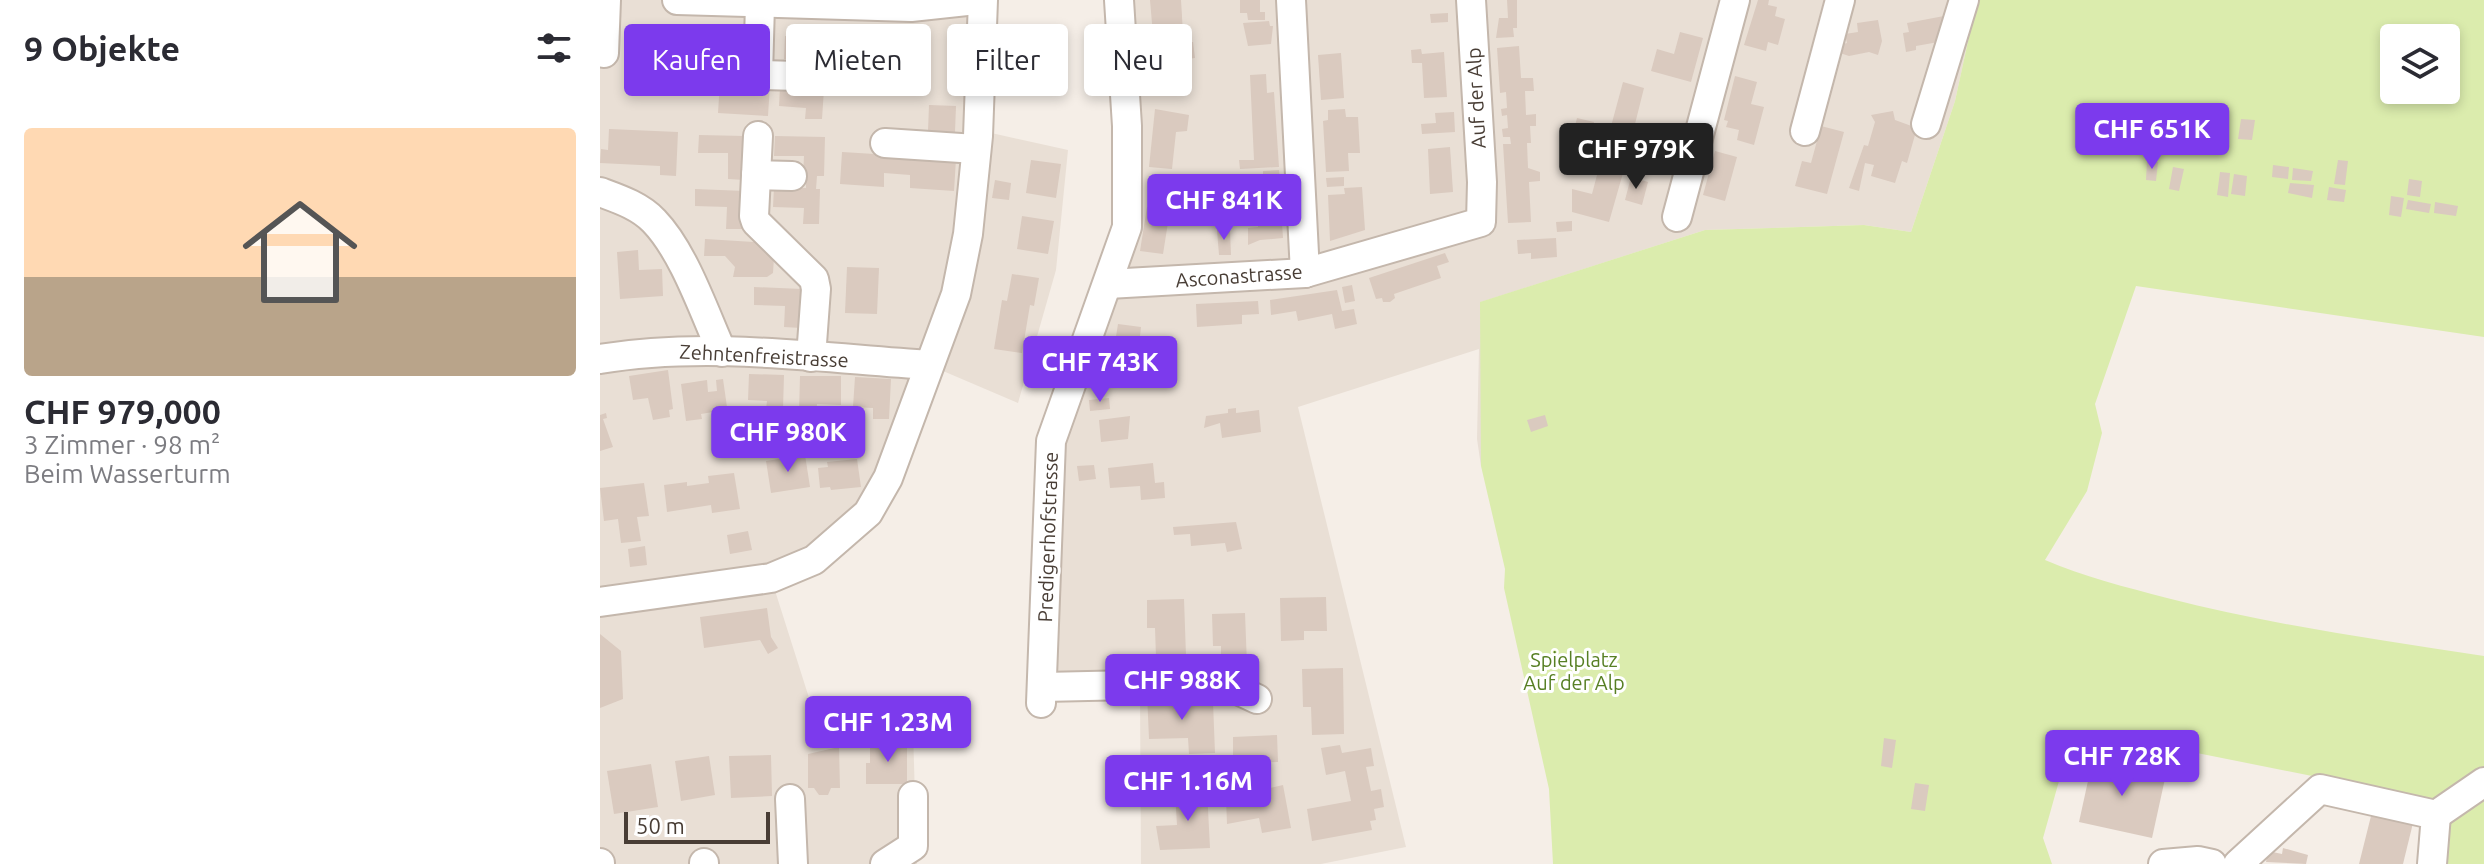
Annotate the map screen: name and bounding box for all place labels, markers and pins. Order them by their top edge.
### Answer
pin: CHF 651K [2069,103,2235,171]
pin: CHF 979K [1553,123,1719,191]
pin: CHF 841K [1141,174,1307,242]
pin: CHF 743K [1017,336,1183,404]
pin: CHF 980K [705,406,871,474]
pin: CHF 988K [1099,654,1265,722]
pin: CHF 1.23M [796,696,980,764]
pin: CHF 728K [2039,730,2205,798]
pin: CHF 1.16M [1096,755,1280,823]

